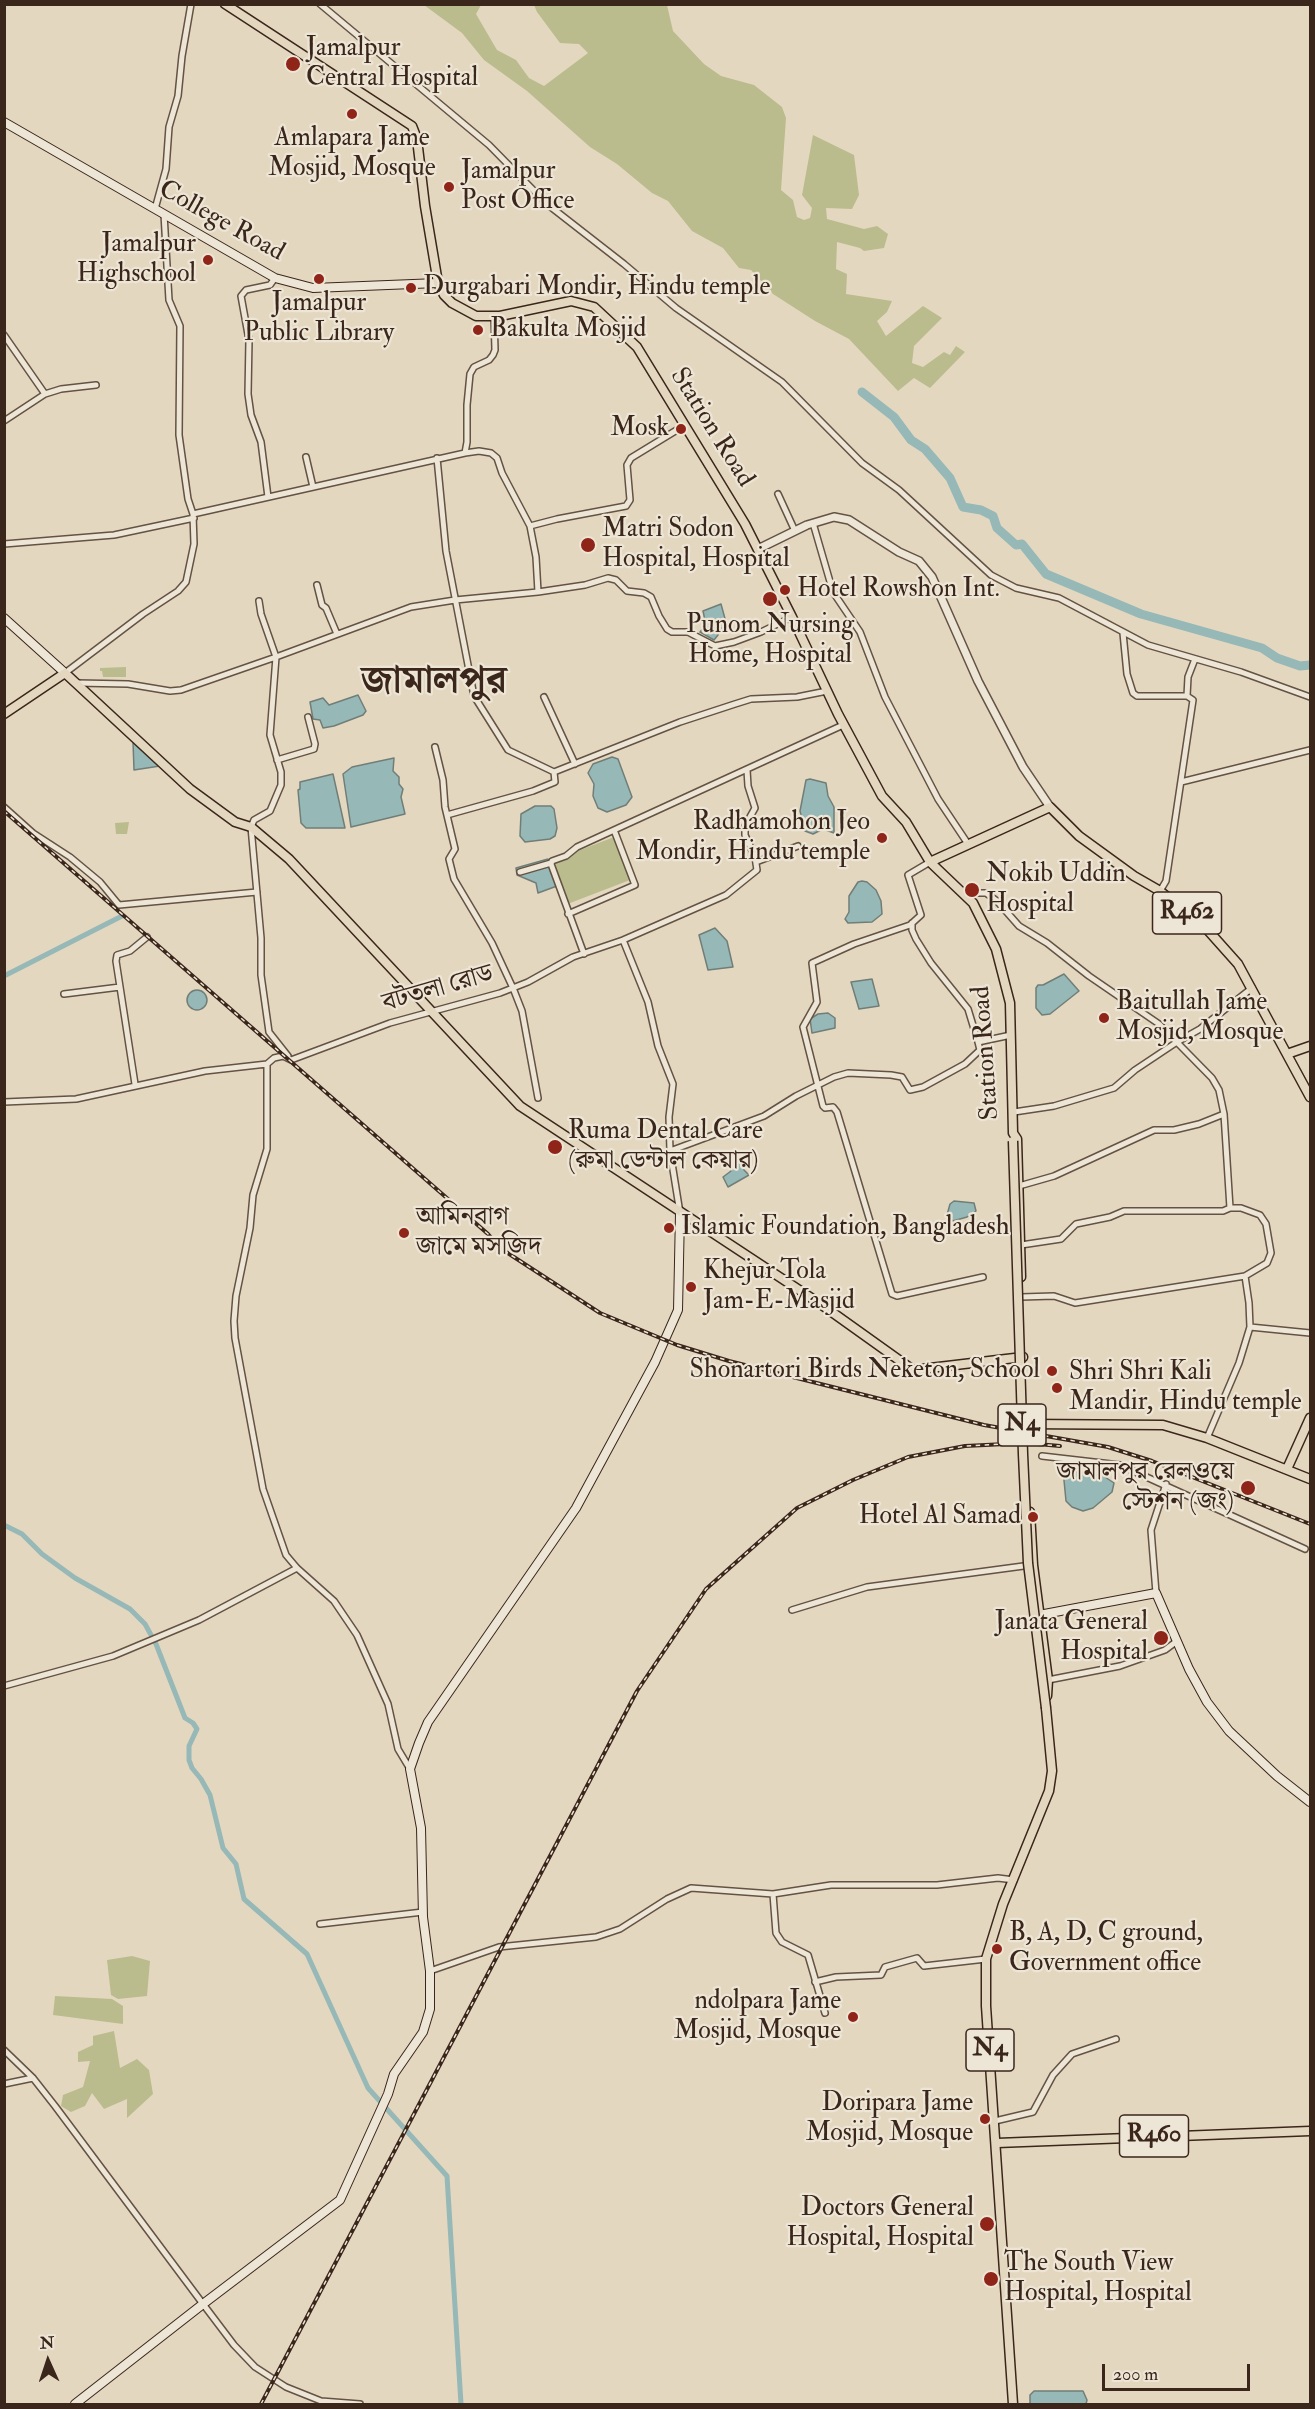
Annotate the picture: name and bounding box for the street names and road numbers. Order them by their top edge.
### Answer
street label: College Road [153,175,289,269]
street label: Station Road [662,363,760,493]
road number: R462 [1152,892,1222,934]
street label: বটতলা রোড [379,959,497,1021]
street label: Station Road [967,985,1007,1121]
road number: N4 [998,1404,1046,1446]
road number: N4 [966,2029,1014,2071]
road number: R460 [1120,2115,1188,2157]

